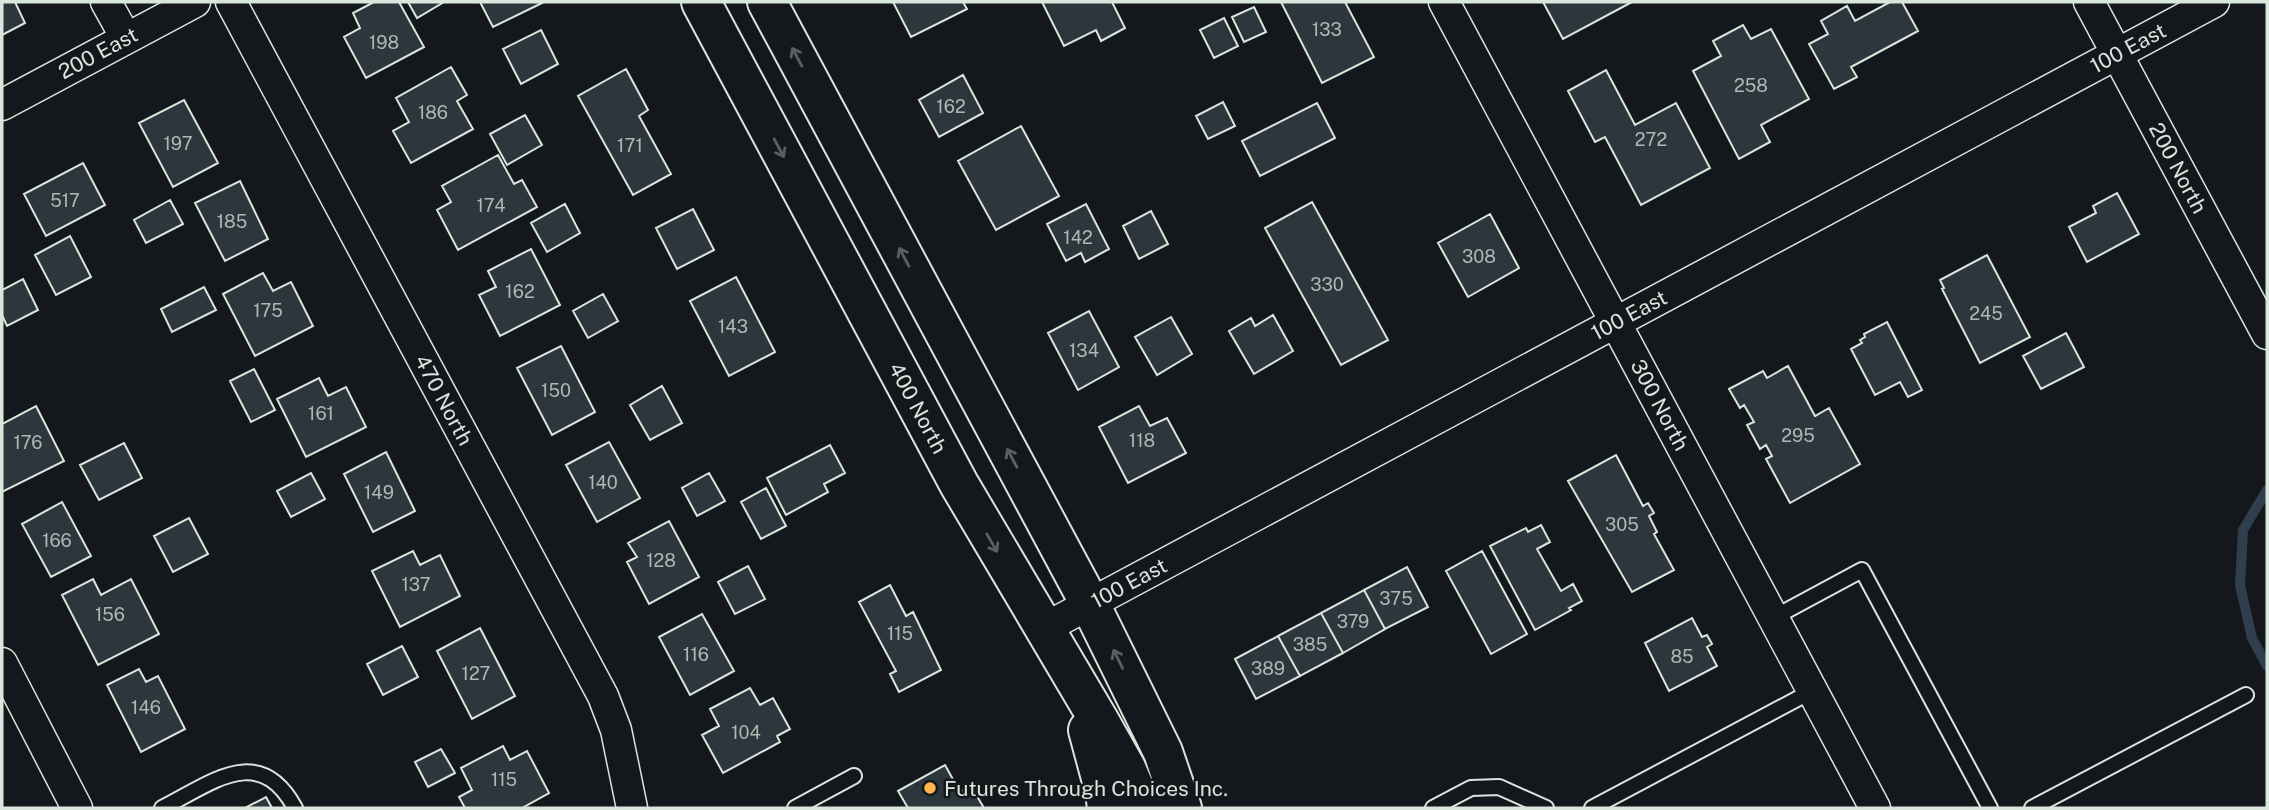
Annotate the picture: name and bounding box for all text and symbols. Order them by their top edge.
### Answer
street label: 100 East [2086,18,2170,78]
house number: 133 [1312,19,1342,40]
street label: 200 East [54,22,142,84]
house number: 198 [369,32,399,53]
one-way arrow [789,47,803,68]
house number: 258 [1734,75,1768,96]
house number: 162 [936,96,966,117]
house number: 186 [418,102,448,123]
street label: 200 North [2144,118,2212,218]
house number: 272 [1635,129,1667,150]
house number: 197 [163,133,193,154]
house number: 171 [617,135,643,156]
one-way arrow [772,138,786,158]
house number: 517 [50,190,80,211]
house number: 174 [477,195,505,216]
house number: 185 [217,211,247,232]
house number: 142 [1063,227,1093,248]
house number: 308 [1462,246,1496,267]
one-way arrow [897,248,911,268]
house number: 330 [1310,274,1344,295]
house number: 162 [505,281,535,302]
street label: 100 East [1587,285,1671,345]
house number: 175 [253,300,283,321]
house number: 245 [1969,303,2003,324]
house number: 143 [718,316,748,337]
house number: 134 [1069,340,1099,361]
street label: 470 North [410,350,478,450]
street label: 300 North [1626,355,1694,455]
street label: 400 North [884,358,952,458]
house number: 150 [541,380,571,401]
house number: 161 [308,403,334,424]
house number: 295 [1781,425,1815,446]
house number: 118 [1129,430,1155,451]
house number: 176 [14,432,43,453]
one-way arrow [1004,448,1018,469]
house number: 140 [588,472,618,493]
house number: 149 [364,482,394,503]
house number: 305 [1605,514,1639,535]
house number: 166 [42,530,72,551]
one-way arrow [985,532,999,552]
house number: 128 [646,550,676,571]
street label: 100 East [1087,553,1171,613]
house number: 137 [401,574,431,595]
house number: 375 [1379,588,1413,609]
house number: 156 [95,604,125,625]
house number: 379 [1337,611,1369,632]
house number: 115 [887,623,913,644]
house number: 385 [1293,634,1327,655]
house number: 116 [683,644,709,665]
house number: 85 [1670,646,1694,667]
one-way arrow [1110,649,1124,670]
house number: 389 [1251,658,1285,679]
house number: 127 [462,663,490,684]
house number: 146 [131,697,161,718]
house number: 104 [731,722,761,743]
house number: 115 [491,769,517,790]
place label: Futures Through Choices Inc. [944,776,1228,801]
marker: Futures Through Choices Inc. [922,780,938,796]

